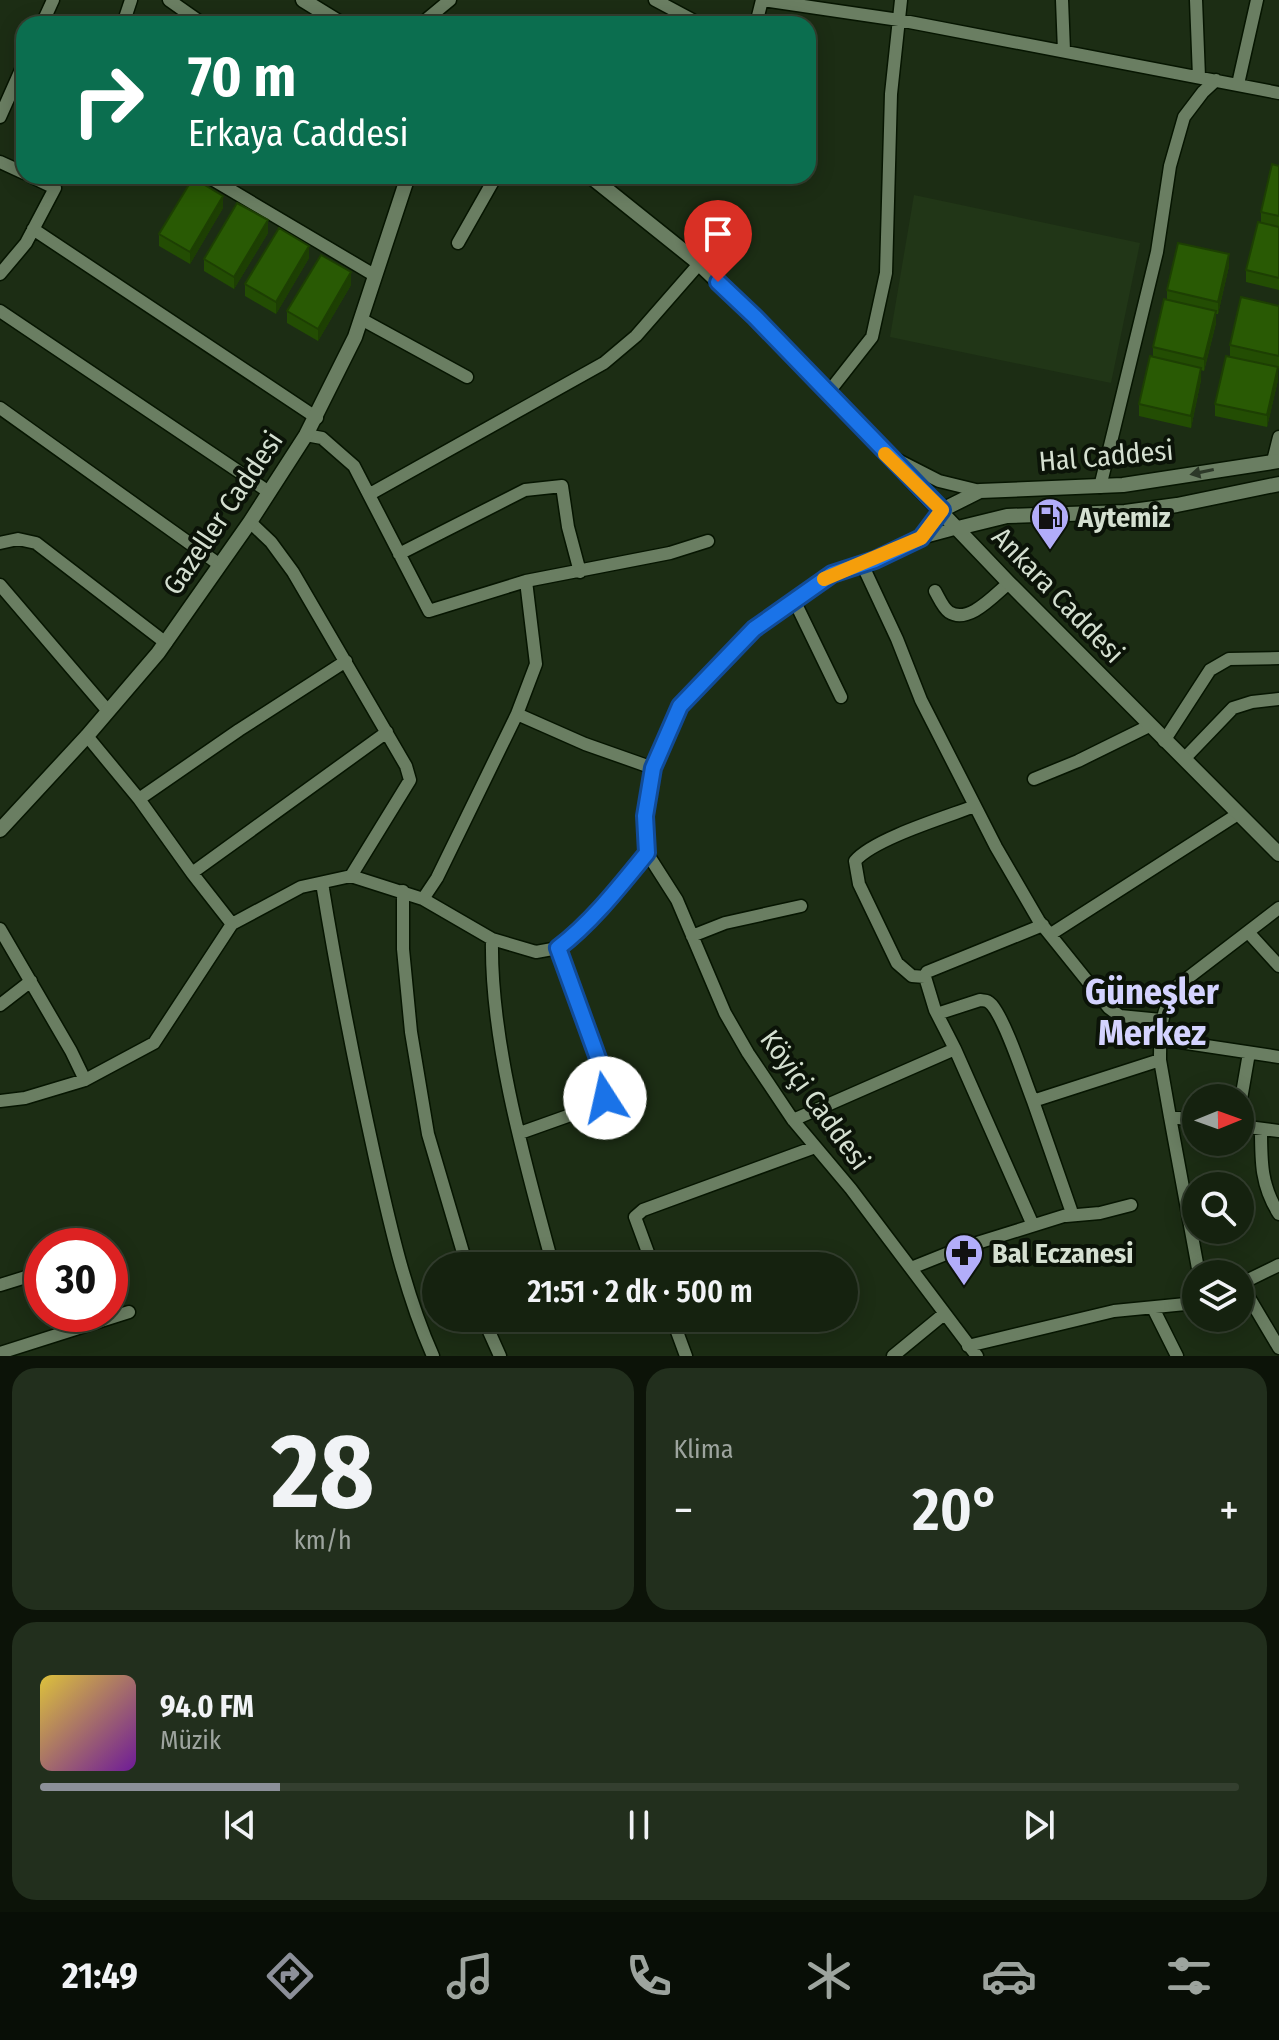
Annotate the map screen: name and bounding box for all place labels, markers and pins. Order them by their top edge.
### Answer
pin [684,200,752,282]
fuel station icon: Aytemiz [1029,496,1071,551]
place label: Aytemiz [1077,501,1171,534]
pharmacy icon: Bal Eczanesi [943,1232,985,1287]
place label: Bal Eczanesi [992,1237,1133,1270]

